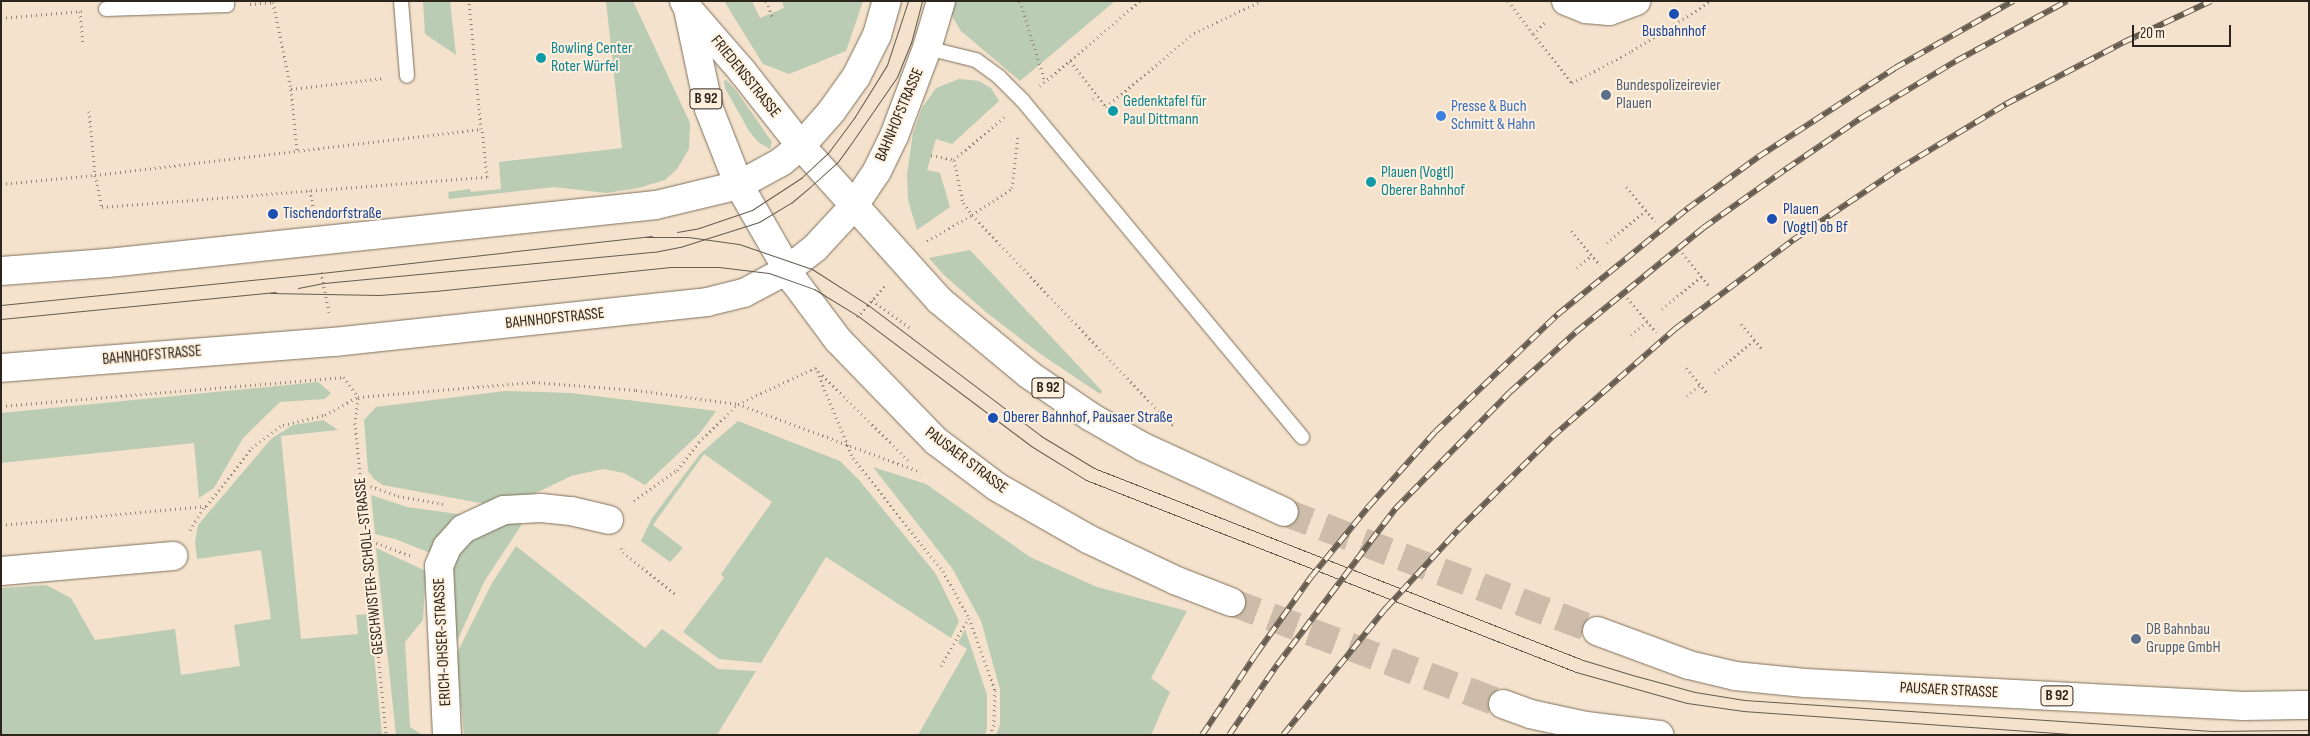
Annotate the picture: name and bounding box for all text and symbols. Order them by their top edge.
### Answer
marker: Busbahnhof [1668,8,1680,20]
scale bar [2135,15,2234,47]
place label: Busbahnhof [1642,22,1706,42]
text: 20 m [2140,24,2165,43]
street label: FRIEDENSSTRASSE [706,32,784,122]
place label: Bowling Center Roter Würfel [551,39,633,77]
marker: Bowling Center Roter Würfel [535,52,547,64]
street label: BAHNHOFSTRASSE [872,65,928,165]
place label: Bundespolizeirevier Plauen [1616,76,1721,114]
road number: B 92 [688,86,724,112]
marker: Bundespolizeirevier Plauen [1600,89,1612,101]
place label: Gedenktafel für Paul Dittmann [1123,92,1207,130]
place label: Presse & Buch Schmitt & Hahn [1451,97,1535,135]
marker: Gedenktafel für Paul Dittmann [1107,105,1119,117]
marker: Presse & Buch Schmitt & Hahn [1435,110,1447,122]
place label: Plauen (Vogtl) Oberer Bahnhof [1381,163,1465,201]
marker: Plauen (Vogtl) Oberer Bahnhof [1365,176,1377,188]
place label: Plauen (Vogtl) ob Bf [1783,200,1848,238]
place label: Tischendorfstraße [283,204,382,224]
marker: Tischendorfstraße [267,208,279,220]
marker: Plauen (Vogtl) ob Bf [1765,212,1779,226]
street label: BAHNHOFSTRASSE [504,304,606,334]
street label: BAHNHOFSTRASSE [102,342,202,370]
road number: B 92 [1030,376,1066,400]
place label: Oberer Bahnhof, Pausaer Straße [1003,408,1173,428]
marker: Oberer Bahnhof, Pausaer Straße [987,412,999,424]
street label: PAUSAER STRASSE [921,424,1011,498]
street label: GESCHWISTER-SCHOLL-STRASSE [351,476,389,656]
street label: ERICH-OHSER-STRASSE [430,577,456,707]
place label: DB Bahnbau Gruppe GmbH [2146,620,2221,658]
marker: DB Bahnbau Gruppe GmbH [2130,633,2142,645]
street label: PAUSAER STRASSE [1899,679,1999,703]
road number: B 92 [2040,684,2074,708]

